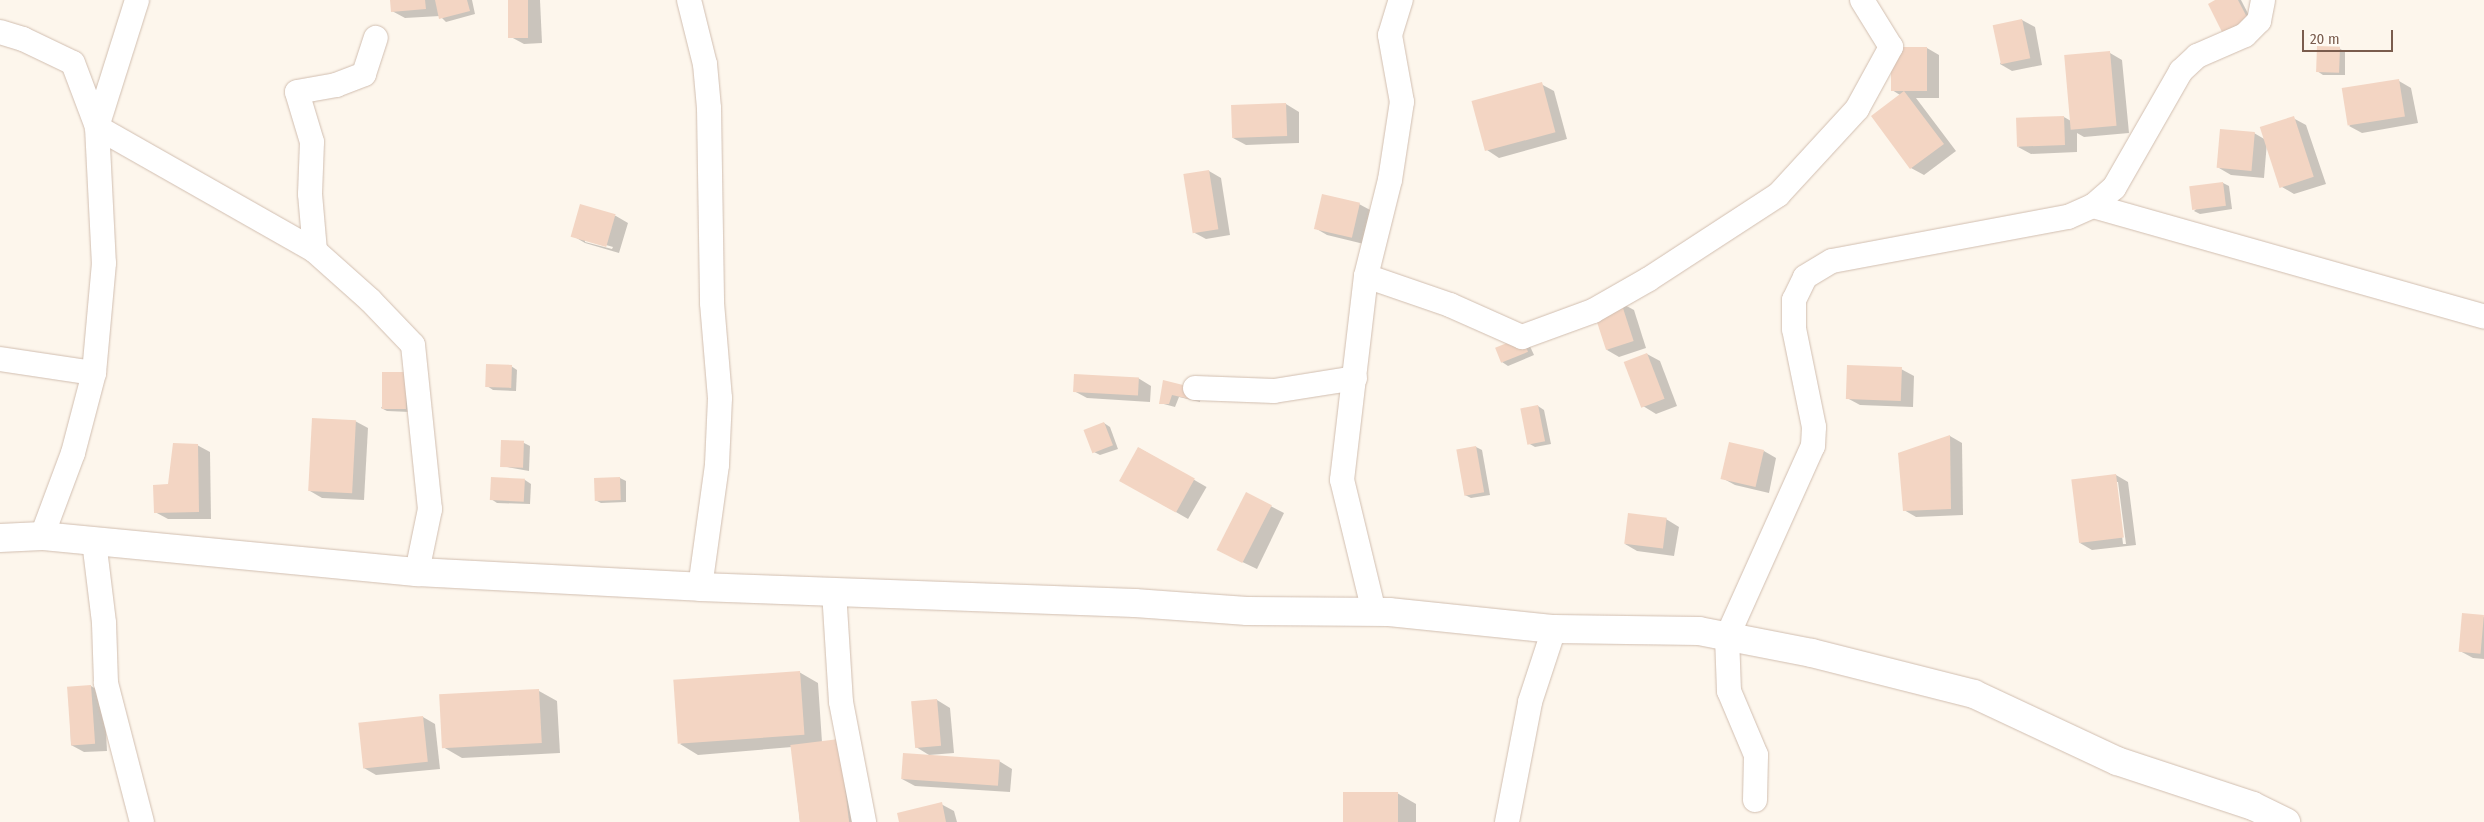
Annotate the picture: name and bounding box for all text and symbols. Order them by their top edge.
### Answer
scale bar [2304,20,2395,52]
text: 20 m [2310,30,2340,48]

